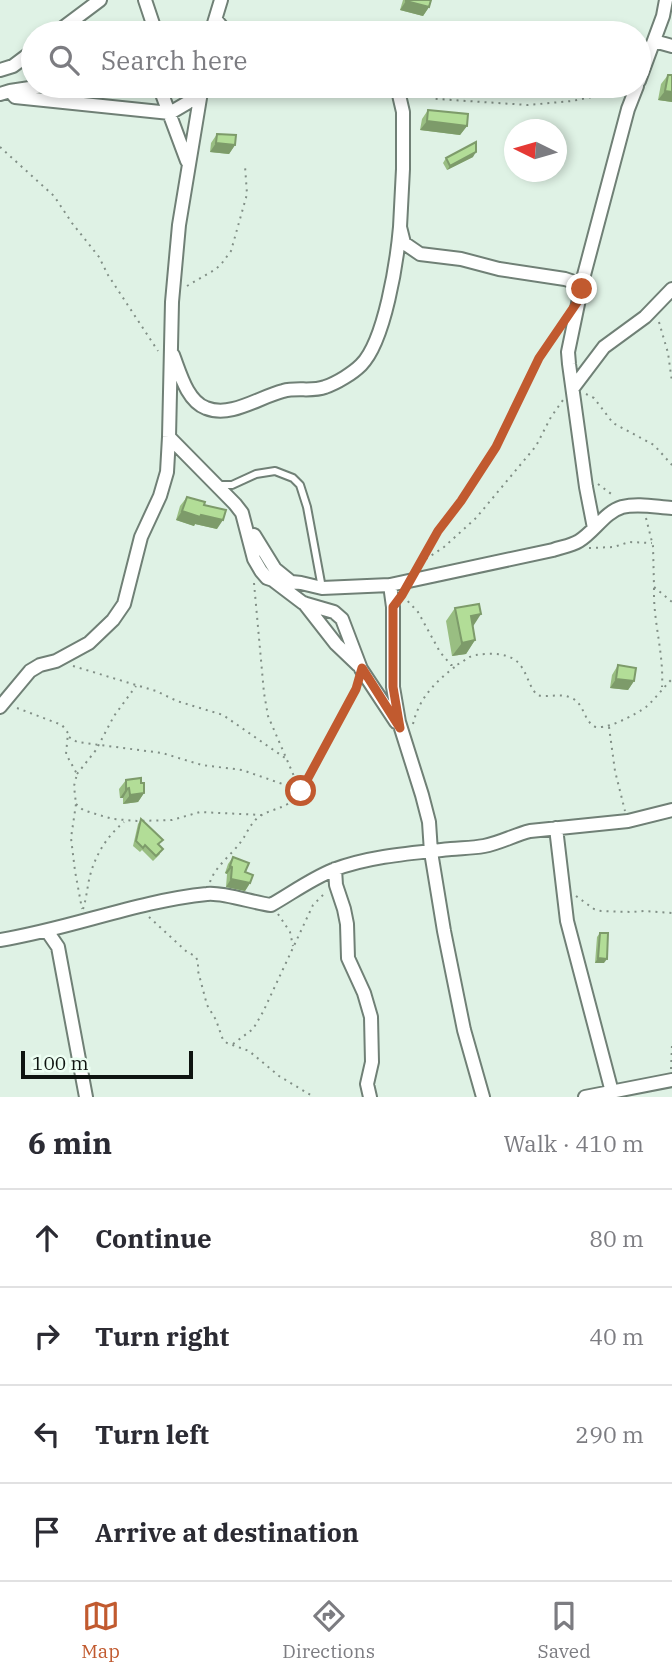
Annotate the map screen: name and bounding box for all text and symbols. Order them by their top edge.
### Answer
search box [21,21,651,98]
icon: search [45,41,83,79]
text: Search here [101,43,247,77]
north arrow [504,119,567,182]
route end [566,273,597,304]
route start [285,775,316,806]
scale bar [21,1048,192,1080]
text: 100 m [32,1051,89,1075]
text: 6 min [28,1123,112,1162]
text: Walk · 410 m [503,1128,644,1158]
icon: ahead [28,1219,66,1257]
text: Continue [95,1221,212,1255]
text: 80 m [589,1223,644,1253]
icon: right [28,1317,66,1355]
text: Turn right [95,1319,229,1353]
text: 40 m [589,1321,644,1351]
icon: left [28,1415,66,1453]
text: Turn left [95,1417,209,1451]
text: 290 m [575,1419,644,1449]
icon: arrive [28,1513,66,1551]
text: Arrive at destination [95,1515,359,1549]
tab: Map [81,1597,120,1663]
tab: Directions [282,1597,375,1663]
tab: Saved [538,1597,591,1663]

